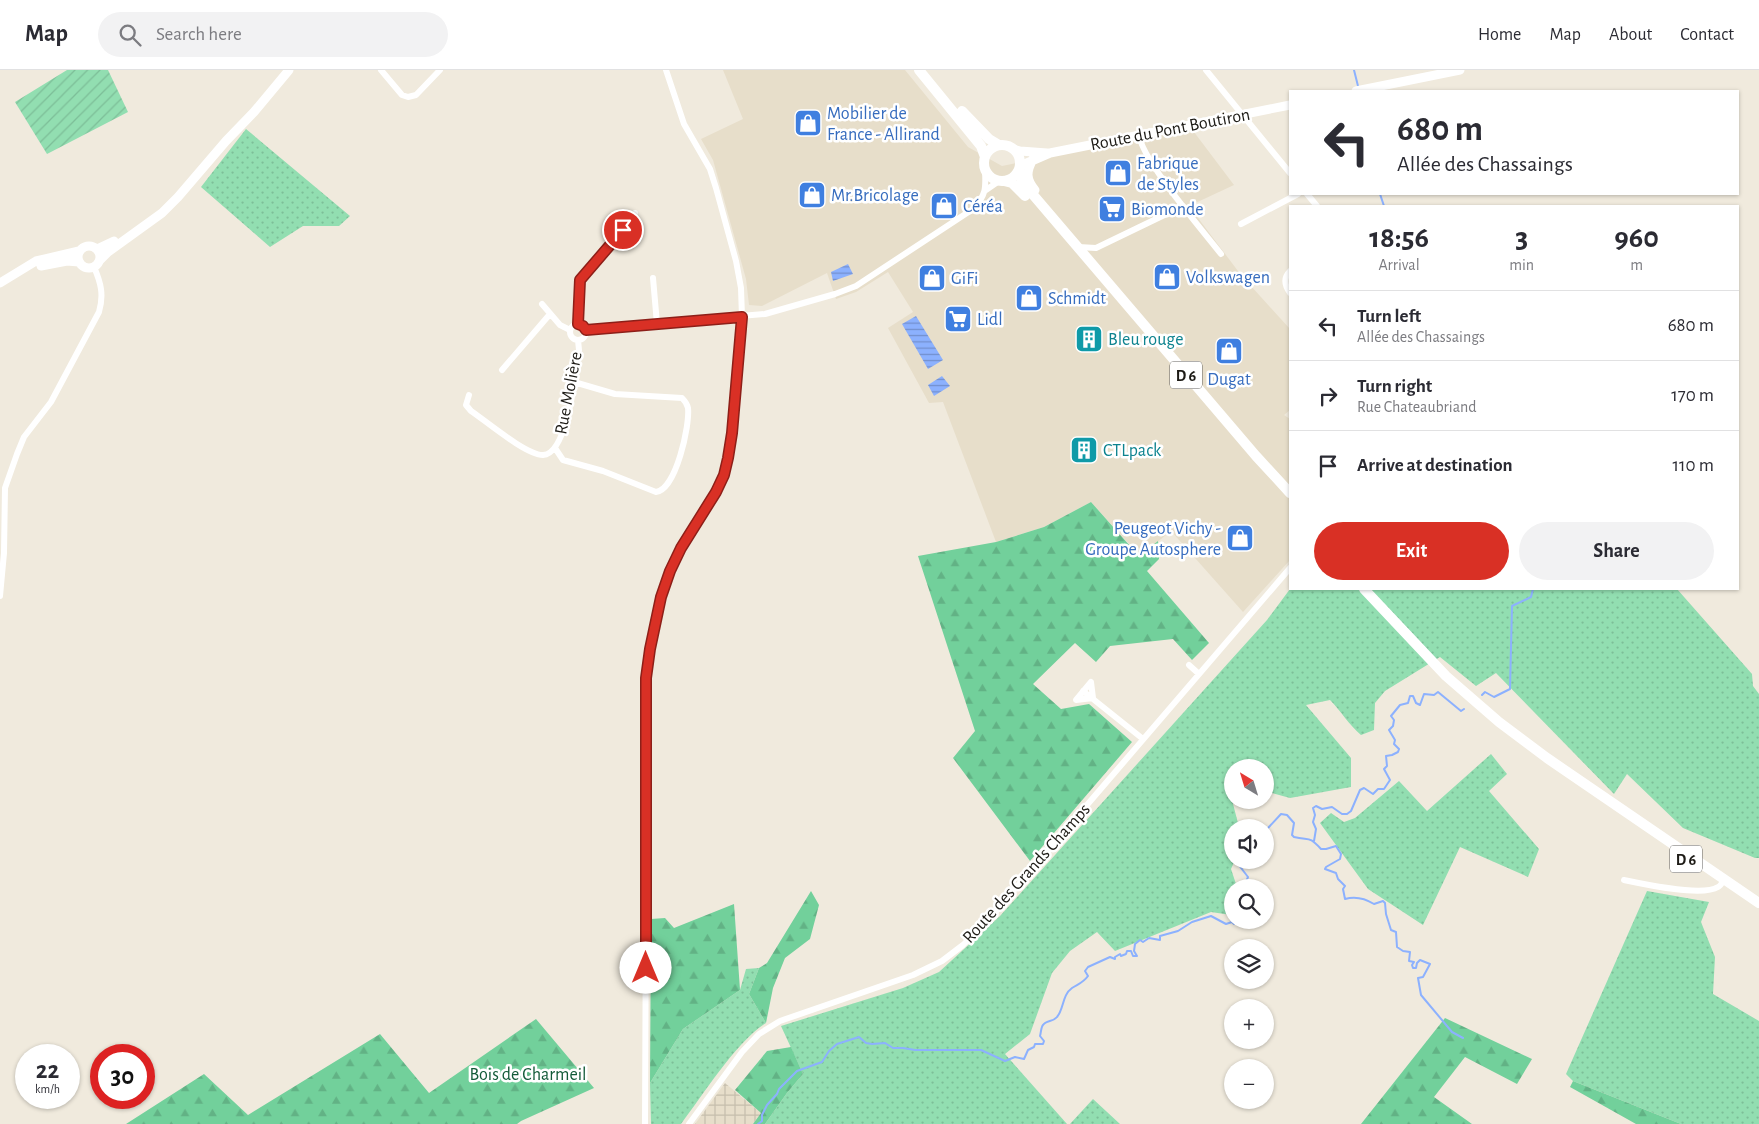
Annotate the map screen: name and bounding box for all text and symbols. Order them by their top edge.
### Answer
search box [98,12,448,57]
icon: search [116,21,144,49]
text: Map [25,22,68,46]
text: Search here [156,25,242,44]
text: Home [1478,26,1521,44]
text: Map [1549,26,1581,44]
text: About [1609,26,1652,44]
text: Contact [1680,26,1734,44]
place label: Mobilier de France - Allirand [827,105,940,144]
street label: Route du Pont Boutiron [1089,106,1252,154]
shop icon: Mobilier de France - Allirand [793,108,823,138]
icon: left [1314,110,1379,175]
text: 680 m [1397,112,1483,147]
text: Allée des Chassaings [1397,153,1573,175]
place label: Fabrique de Styles [1137,155,1199,194]
shop icon: Fabrique de Styles [1103,158,1133,188]
shop icon: Mr.Bricolage [797,180,827,210]
place label: Mr.Bricolage [831,187,919,205]
shop icon: Céréa [929,191,959,221]
supermarket icon: Biomonde [1097,194,1127,224]
place label: Céréa [963,198,1003,216]
place label: Biomonde [1131,201,1204,219]
pin [602,209,644,251]
icon: arrive [609,216,637,244]
text: 18:56 [1369,223,1429,253]
text: 3 [1515,223,1528,253]
text: 960 [1614,223,1659,253]
text: Arrival [1379,257,1420,273]
text: min [1509,257,1534,273]
text: m [1630,257,1643,273]
shop icon: Volkswagen [1152,262,1182,292]
shop icon: GiFi [917,263,947,293]
place label: Volkswagen [1186,269,1270,287]
place label: GiFi [951,270,978,288]
shop icon: Schmidt [1014,283,1044,313]
place label: Schmidt [1048,290,1106,308]
supermarket icon: Lidl [943,304,973,334]
text: Turn left [1357,307,1421,326]
place label: Lidl [977,311,1003,329]
icon: left [1314,312,1342,340]
text: 680 m [1668,316,1714,335]
building icon: Bleu rouge [1074,324,1104,354]
text: Allée des Chassaings [1357,329,1485,345]
place label: Bleu rouge [1108,331,1183,349]
shop icon: Dugat [1214,336,1244,366]
street label: Rue Molière [552,350,586,436]
road number: D 6 [1170,362,1202,388]
place label: Dugat [1207,371,1251,389]
text: Turn right [1357,377,1432,396]
icon: right [1314,382,1342,410]
text: 170 m [1671,386,1714,405]
text: Rue Chateaubriand [1357,399,1476,415]
building icon: CTLpack [1069,435,1099,465]
place label: CTLpack [1103,442,1162,460]
icon: arrive [1314,452,1342,480]
text: Arrive at destination [1357,456,1513,475]
text: 110 m [1673,456,1714,475]
place label: Peugeot Vichy - Groupe Autosphere [1085,520,1221,559]
button: Exit [1314,522,1509,580]
button: Share [1519,522,1714,580]
shop icon: Peugeot Vichy - Groupe Autosphere [1225,523,1255,553]
north arrow [1224,759,1274,809]
map controls [1224,759,1274,1109]
street label: Route des Grands Champs [960,800,1094,947]
button: sound [1224,819,1274,869]
road number: D 6 [1670,846,1702,872]
button: search [1224,879,1274,929]
button: layers [1224,939,1274,989]
position arrow [619,941,671,993]
button: + [1224,999,1274,1049]
speed limit sign: 30 [90,1044,155,1109]
text: 22 [36,1058,59,1083]
button: − [1224,1059,1274,1109]
park label: Bois de Charmeil [469,1066,587,1084]
text: km/h [35,1083,60,1095]

